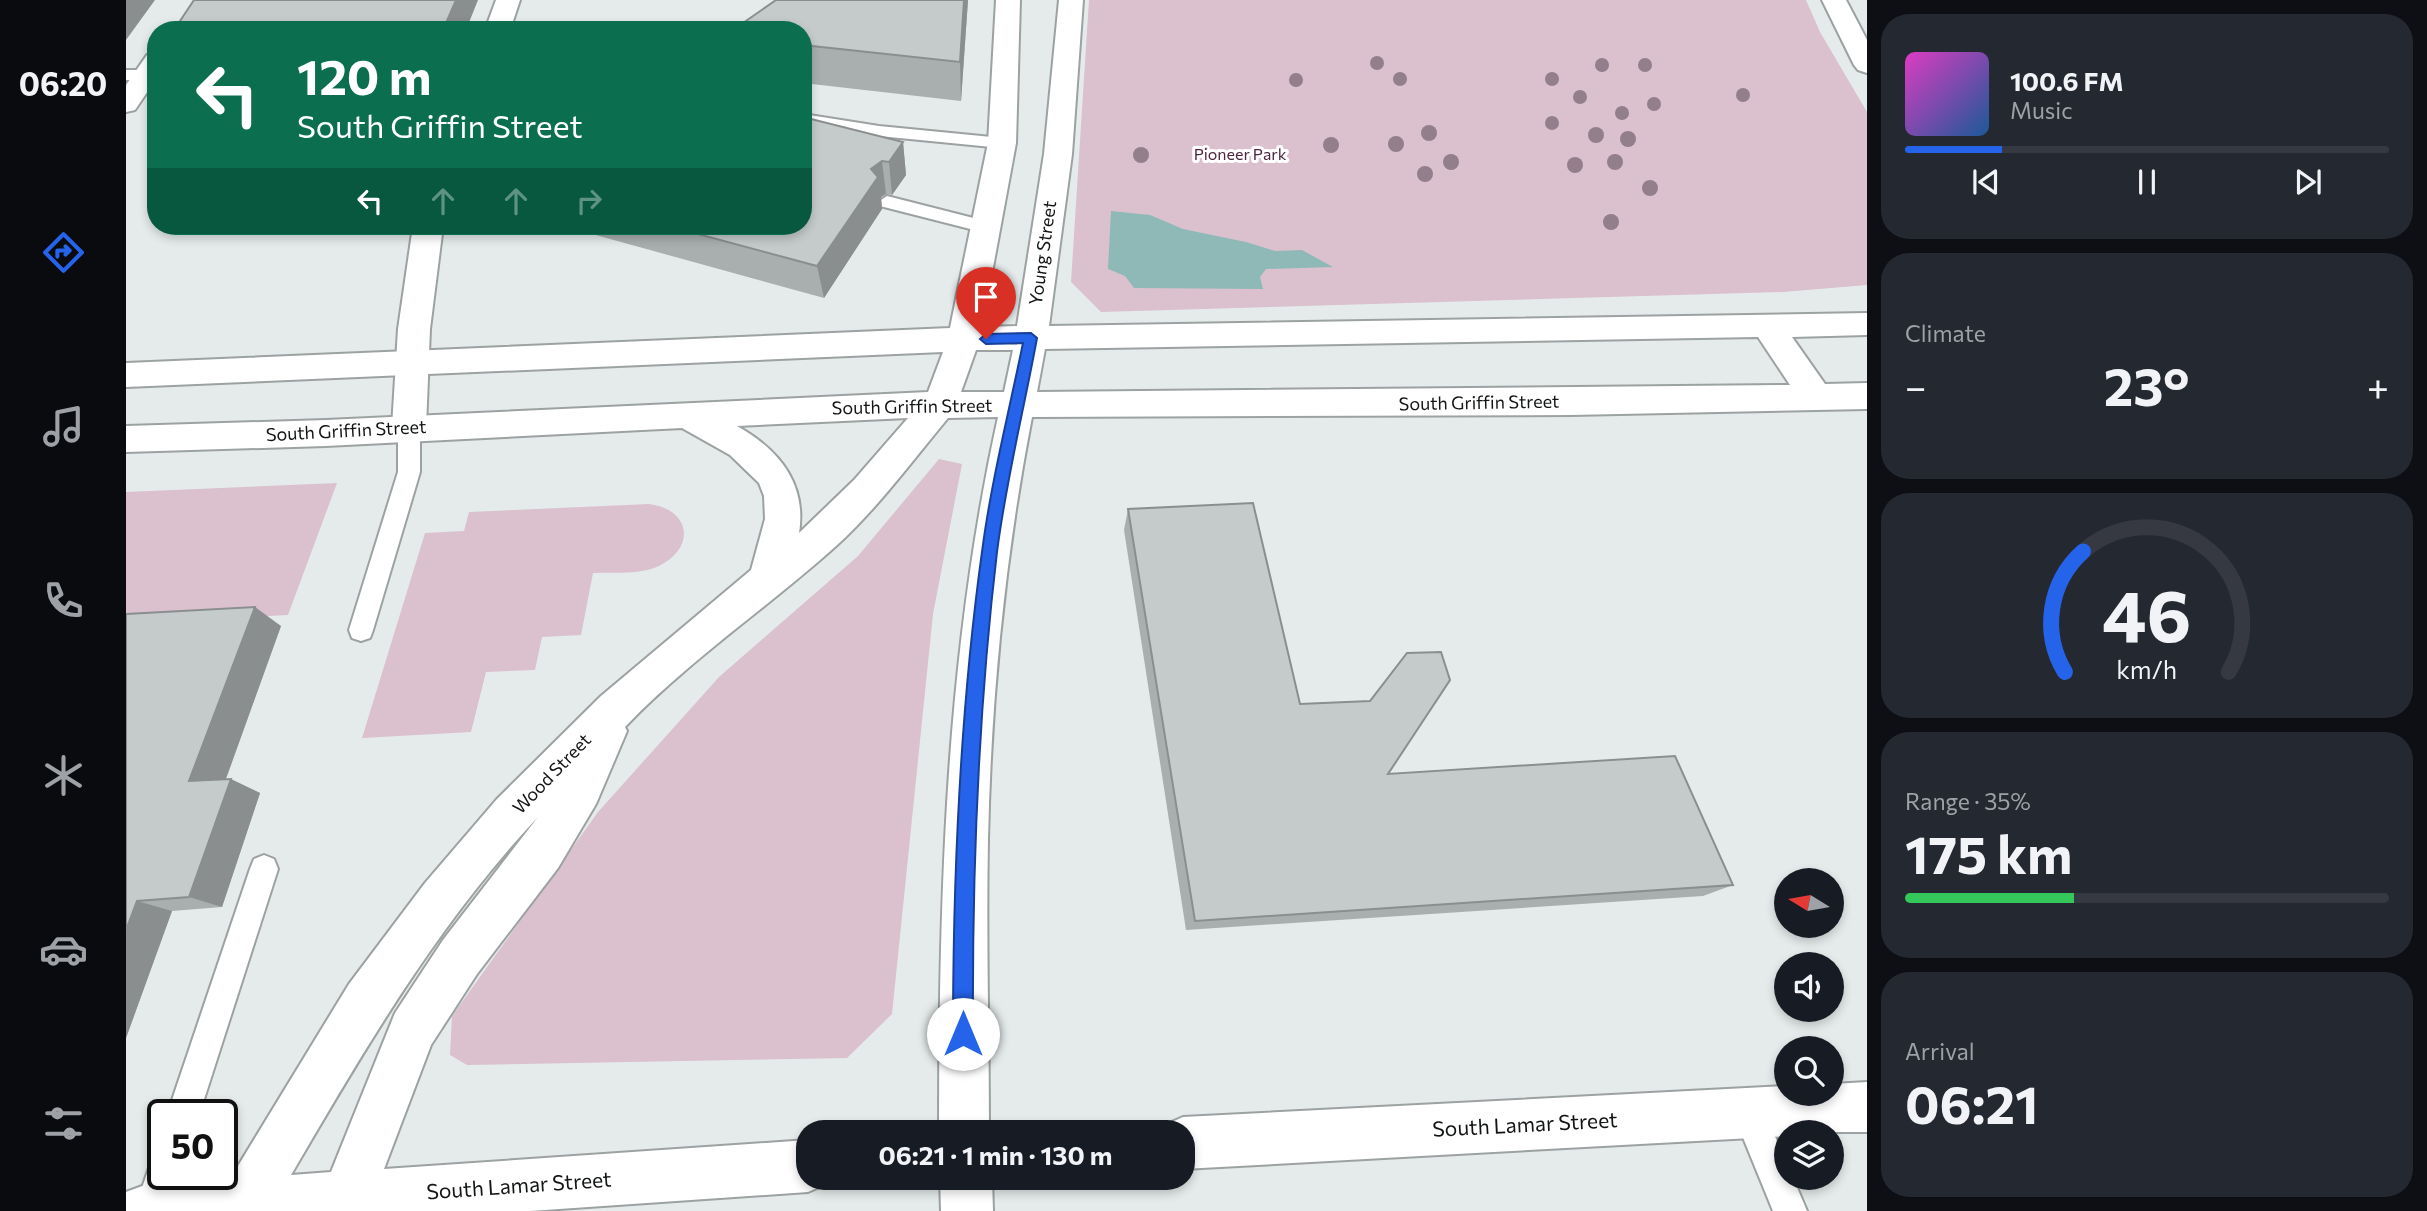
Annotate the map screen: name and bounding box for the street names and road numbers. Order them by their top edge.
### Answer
street label: Young Street [1024,199,1060,307]
street label: South Griffin Street [1398,390,1559,414]
street label: South Griffin Street [831,394,992,418]
street label: South Griffin Street [265,415,427,445]
street label: Wood Street [507,728,595,818]
street label: South Lamar Street [1432,1106,1618,1141]
street label: South Lamar Street [426,1166,612,1203]

